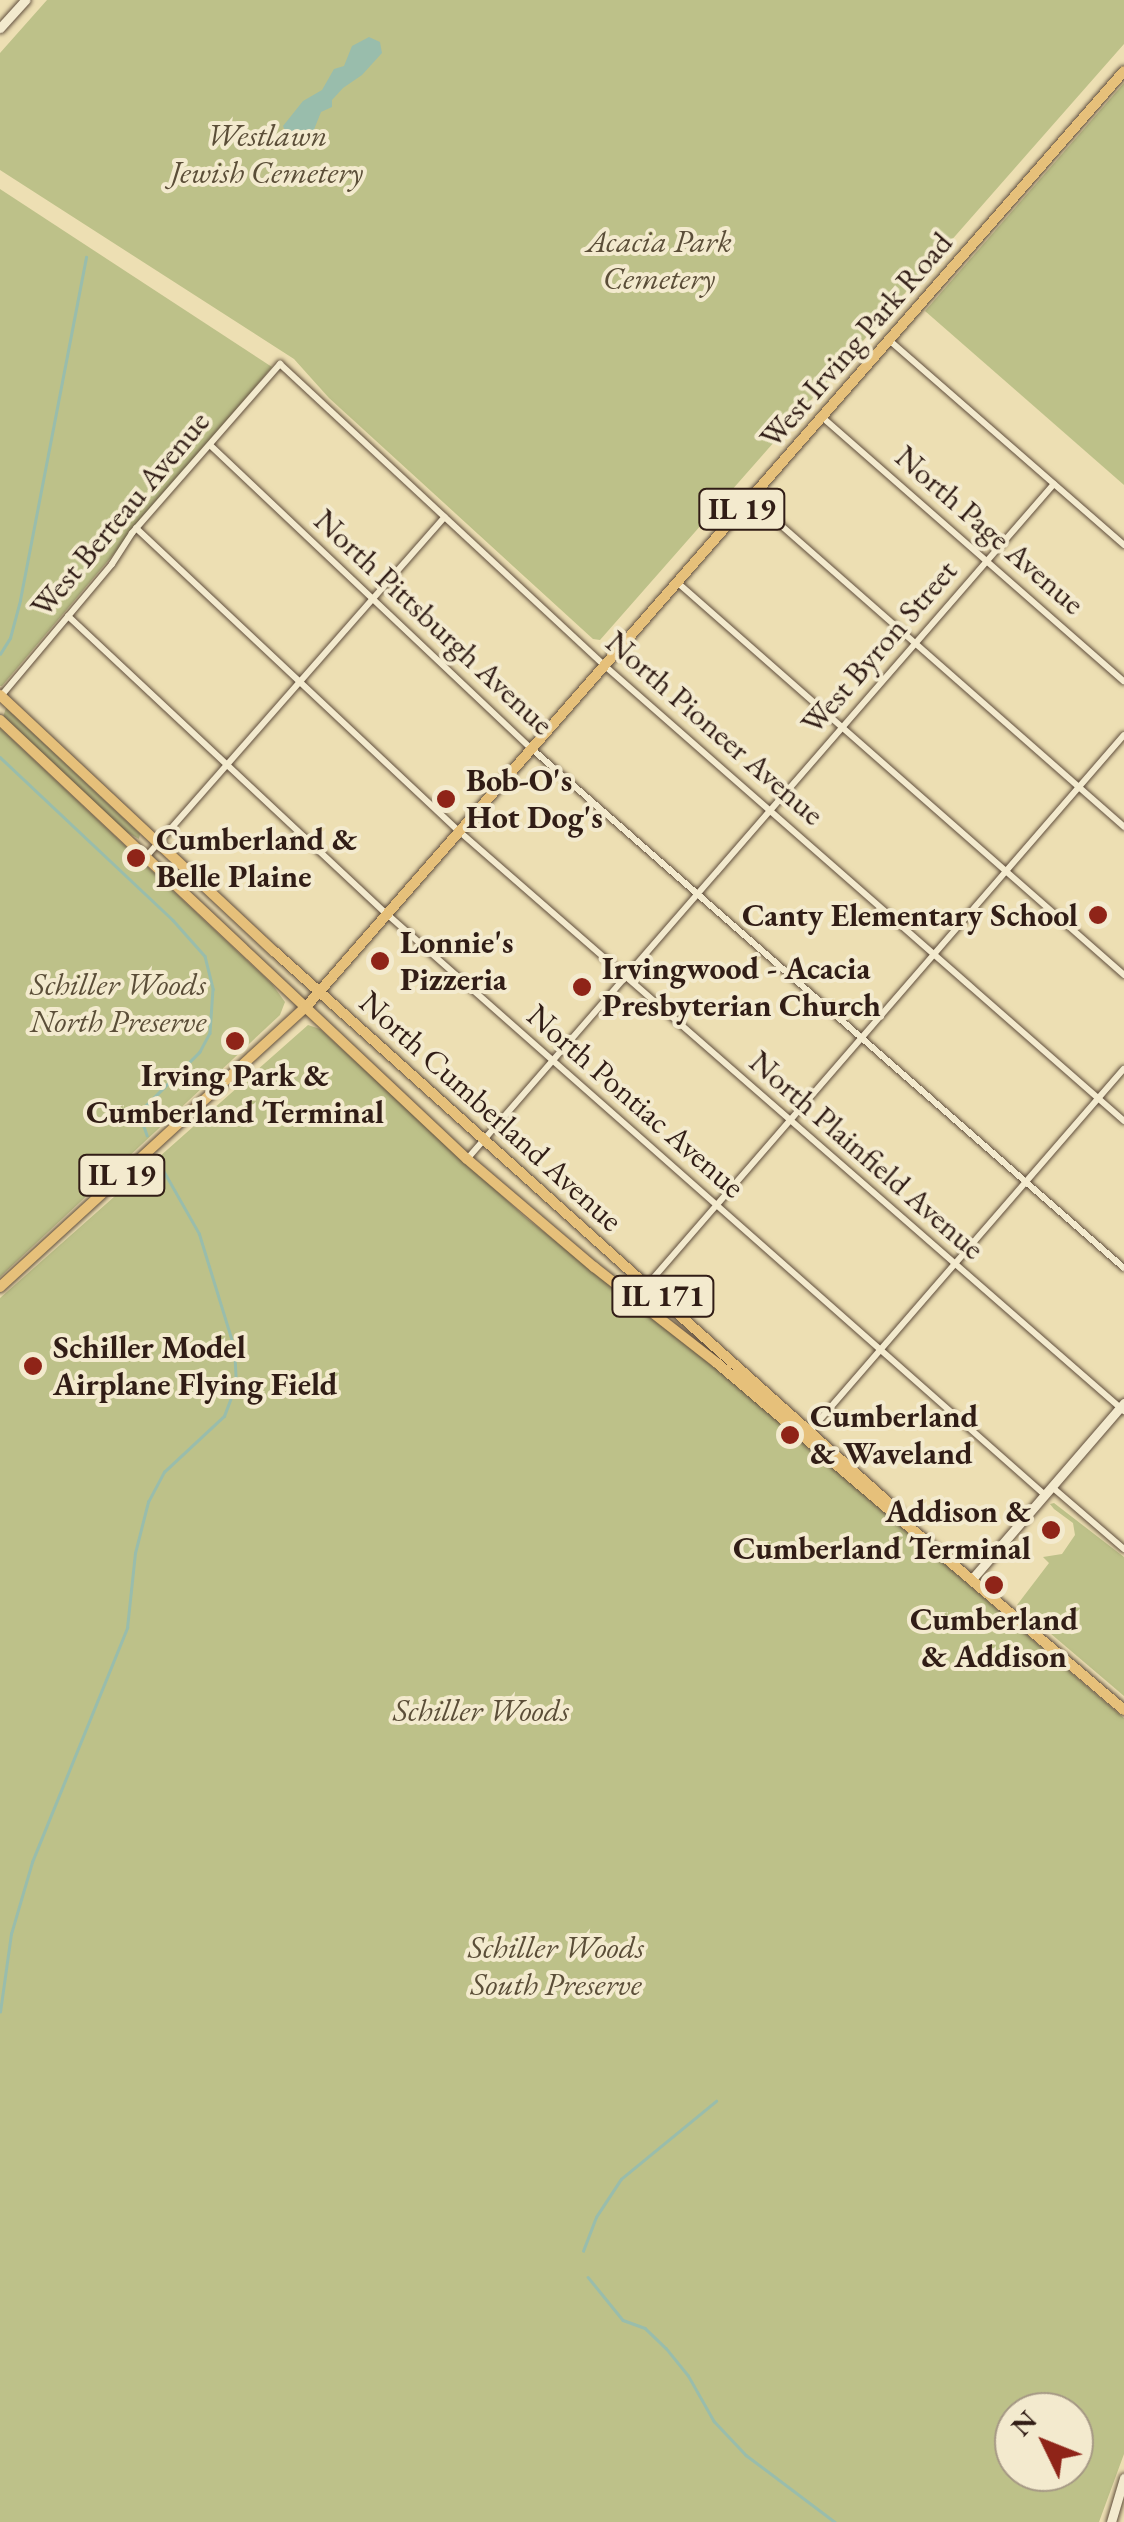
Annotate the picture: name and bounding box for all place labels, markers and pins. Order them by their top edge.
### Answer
place label: Bob-O's Hot Dog's [466,762,603,837]
marker: Bob-O's Hot Dog's [435,788,457,810]
place label: Cumberland & Belle Plaine [156,821,357,896]
marker: Cumberland & Belle Plaine [125,847,147,869]
place label: Canty Elementary School [742,896,1078,934]
marker: Canty Elementary School [1087,904,1109,926]
place label: Lonnie's Pizzeria [400,924,513,999]
marker: Lonnie's Pizzeria [369,950,391,972]
place label: Irvingwood - Acacia Presbyterian Church [602,950,881,1025]
marker: Irvingwood - Acacia Presbyterian Church [571,976,593,998]
marker: Irving Park & Cumberland Terminal [224,1030,246,1052]
place label: Irving Park & Cumberland Terminal [86,1057,384,1132]
place label: Schiller Model Airplane Flying Field [53,1329,337,1404]
marker: Schiller Model Airplane Flying Field [22,1355,44,1377]
place label: Cumberland & Waveland [810,1398,978,1473]
marker: Cumberland & Waveland [779,1424,801,1446]
place label: Addison & Cumberland Terminal [733,1493,1031,1568]
marker: Addison & Cumberland Terminal [1040,1519,1062,1541]
marker: Cumberland & Addison [983,1574,1005,1596]
place label: Cumberland & Addison [910,1601,1078,1676]

